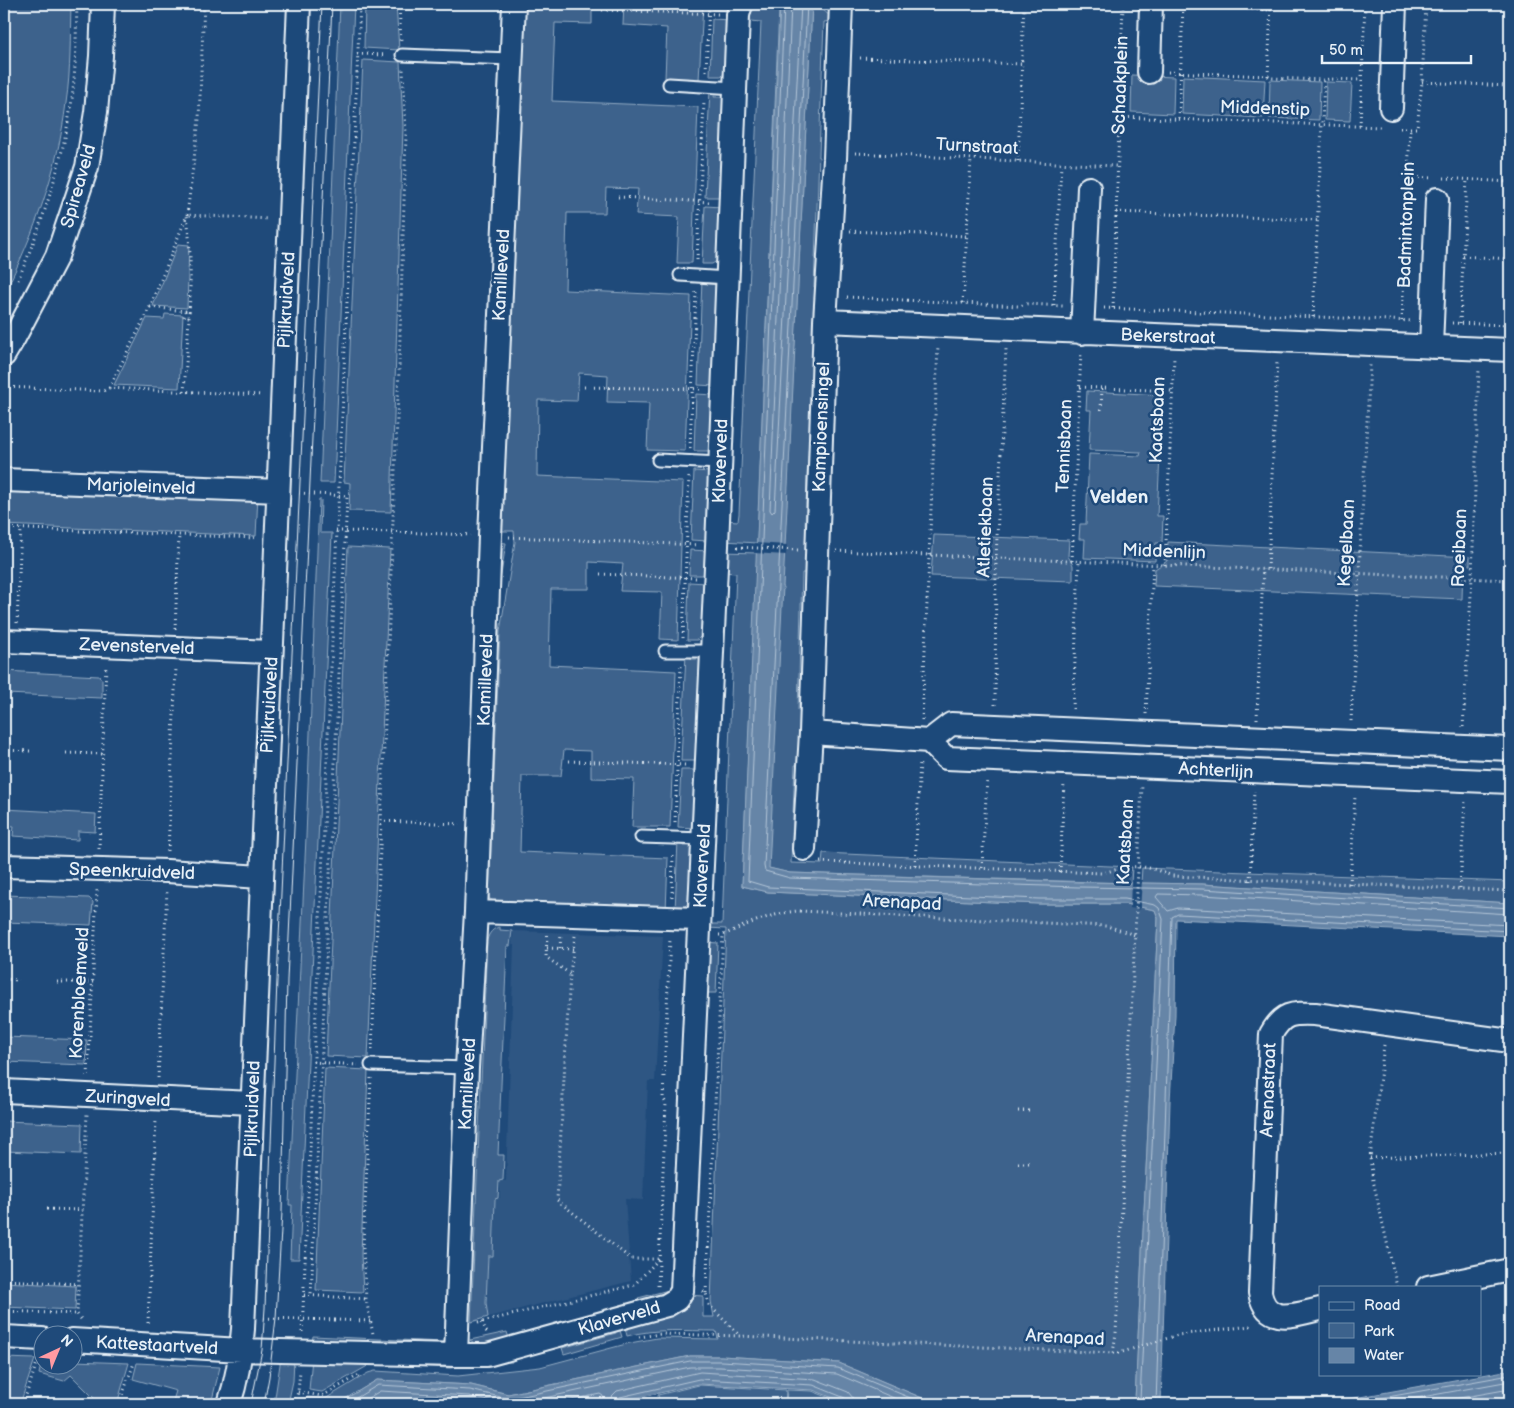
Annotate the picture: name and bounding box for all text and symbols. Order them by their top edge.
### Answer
scale bar [1322,32,1470,64]
street label: Schaakplein [1108,35,1133,135]
text: 50 m [1329,41,1363,60]
street label: Middenstip [1219,96,1310,121]
street label: Turnstraat [935,134,1019,159]
street label: Spireaveld [57,142,100,230]
street label: Badmintonplein [1394,161,1419,289]
street label: Kamilleveld [489,228,514,322]
street label: Pijlkruidveld [273,251,300,349]
street label: Bekerstraat [1120,324,1216,349]
street label: Kampioensingel [809,361,834,493]
street label: Kaatsbaan [1145,376,1170,464]
street label: Tennisbaan [1052,399,1077,493]
street label: Klaverveld [709,418,732,504]
street label: Marjoleinveld [86,474,196,499]
street label: Atletiekbaan [973,476,998,578]
district label: Velden [1090,486,1148,509]
street label: Kegelbaan [1334,499,1359,587]
street label: Roeibaan [1448,508,1471,588]
street label: Middenlijn [1122,540,1206,563]
street label: Kamilleveld [473,633,498,727]
street label: Zevensterveld [78,634,195,659]
street label: Pijlkruidveld [256,656,283,754]
street label: Achterlijn [1178,758,1254,783]
street label: Kaatsbaan [1113,798,1138,886]
street label: Klaverveld [690,823,715,909]
street label: Speenkruidveld [69,859,195,884]
street label: Arenapad [862,890,942,915]
street label: Korenbloemveld [66,927,93,1059]
street label: Kamilleveld [455,1037,480,1131]
street label: Arenastraat [1256,1042,1281,1138]
street label: Pijlkruidveld [240,1060,265,1158]
street label: Zuringveld [84,1086,171,1111]
legend [1319,1286,1482,1376]
text: Road [1364,1296,1400,1315]
street label: Klaverveld [576,1297,663,1340]
text: Park [1364,1322,1395,1341]
street label: Arenapad [1025,1325,1105,1350]
north arrow [32,1326,82,1376]
text: N [57,1331,76,1351]
street label: Kattestaartveld [95,1332,219,1359]
text: Water [1364,1346,1404,1365]

